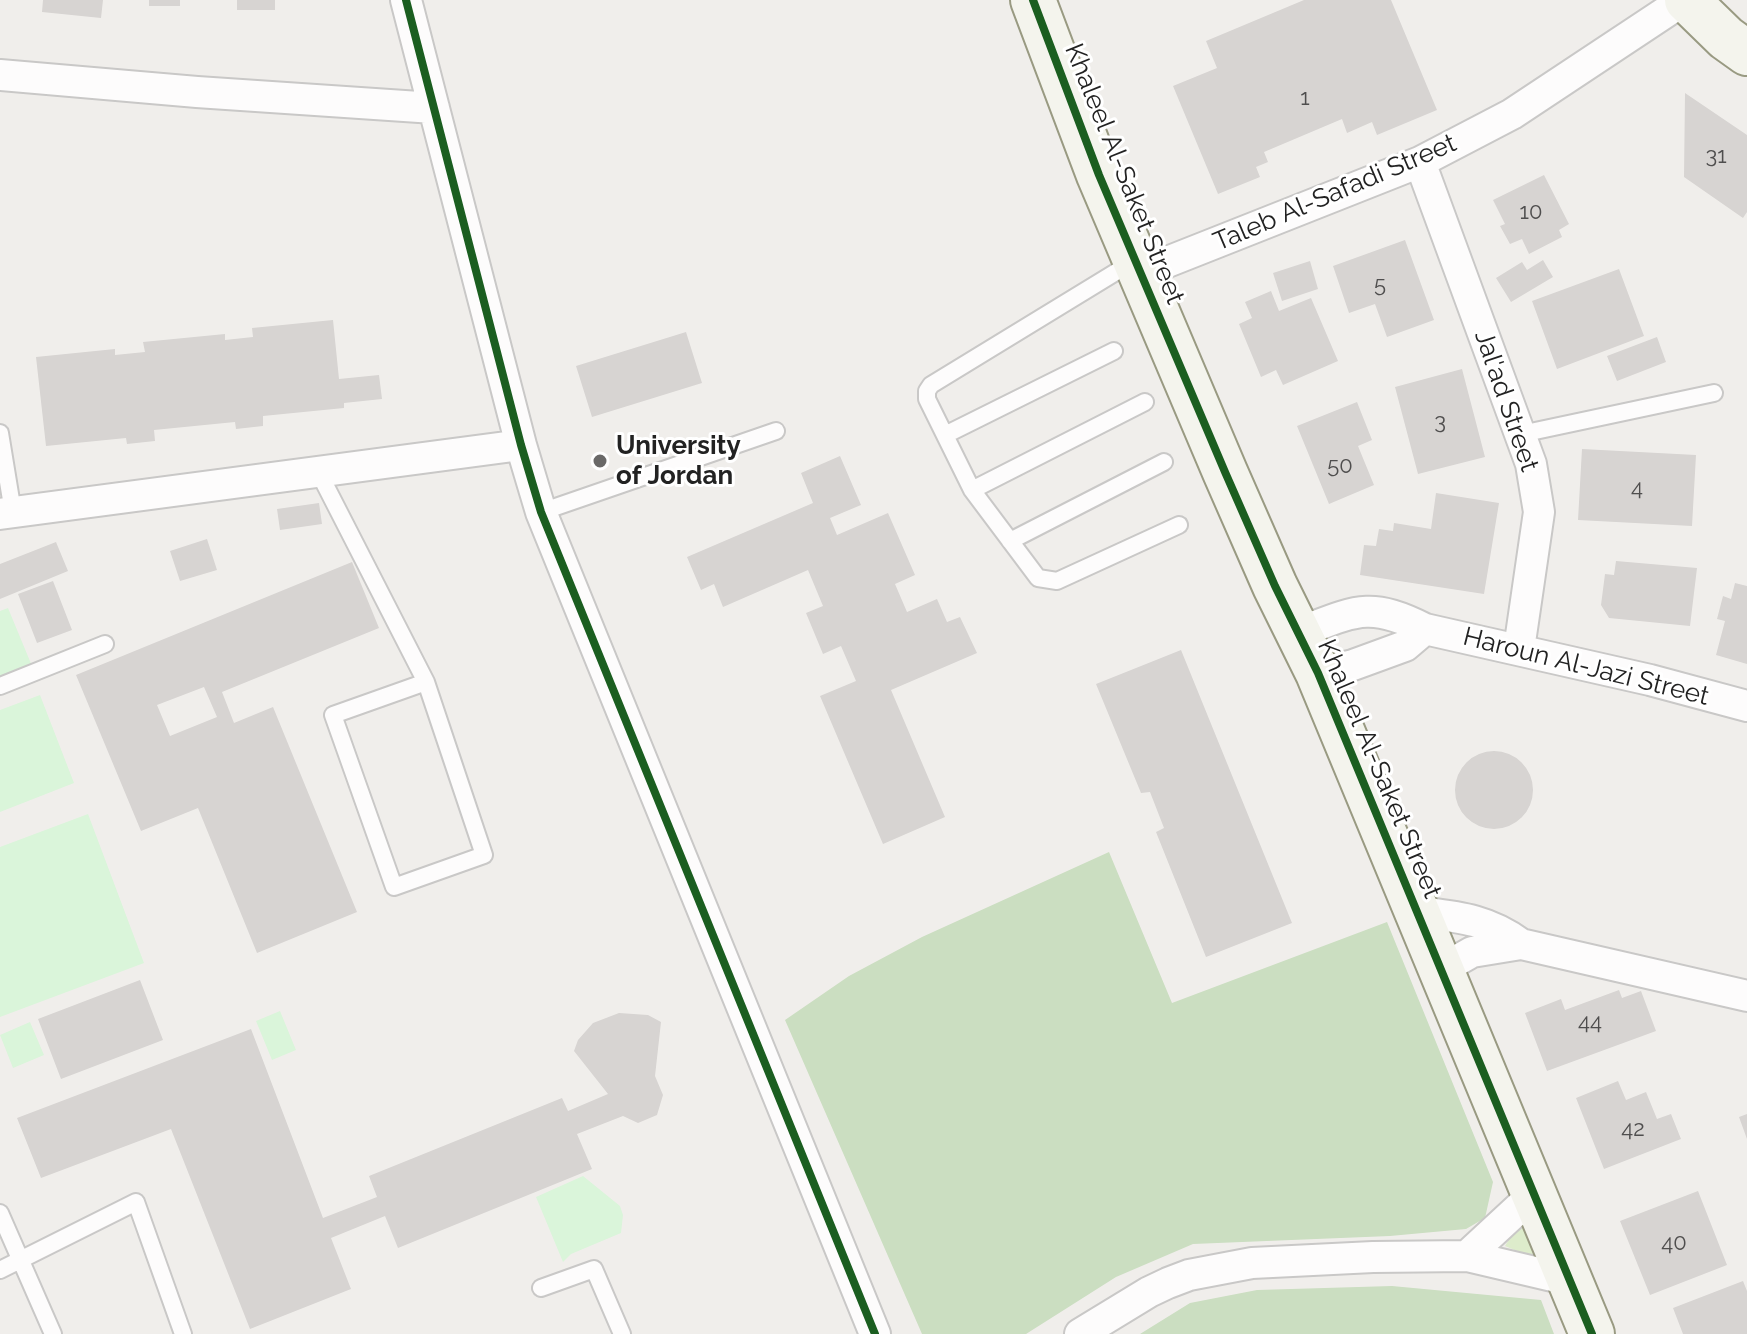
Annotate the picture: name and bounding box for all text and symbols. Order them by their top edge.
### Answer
street label: Khaleel Al-Saket Street [1057,39,1191,309]
house number: 1 [1300,85,1310,111]
street label: Taleb Al-Safadi Street [1209,128,1461,258]
house number: 31 [1705,143,1727,169]
house number: 10 [1520,199,1542,225]
house number: 5 [1374,272,1386,298]
street label: Jal'ad Street [1467,326,1545,476]
house number: 3 [1434,409,1446,435]
place label: University of Jordan [616,430,741,492]
marker: University of Jordan [591,452,609,470]
house number: 50 [1327,453,1353,479]
house number: 4 [1631,475,1643,501]
street label: Haroun Al-Jazi Street [1460,621,1712,713]
street label: Khaleel Al-Saket Street [1310,635,1448,903]
house number: 44 [1578,1009,1602,1035]
house number: 42 [1621,1116,1645,1142]
house number: 40 [1661,1230,1687,1256]

